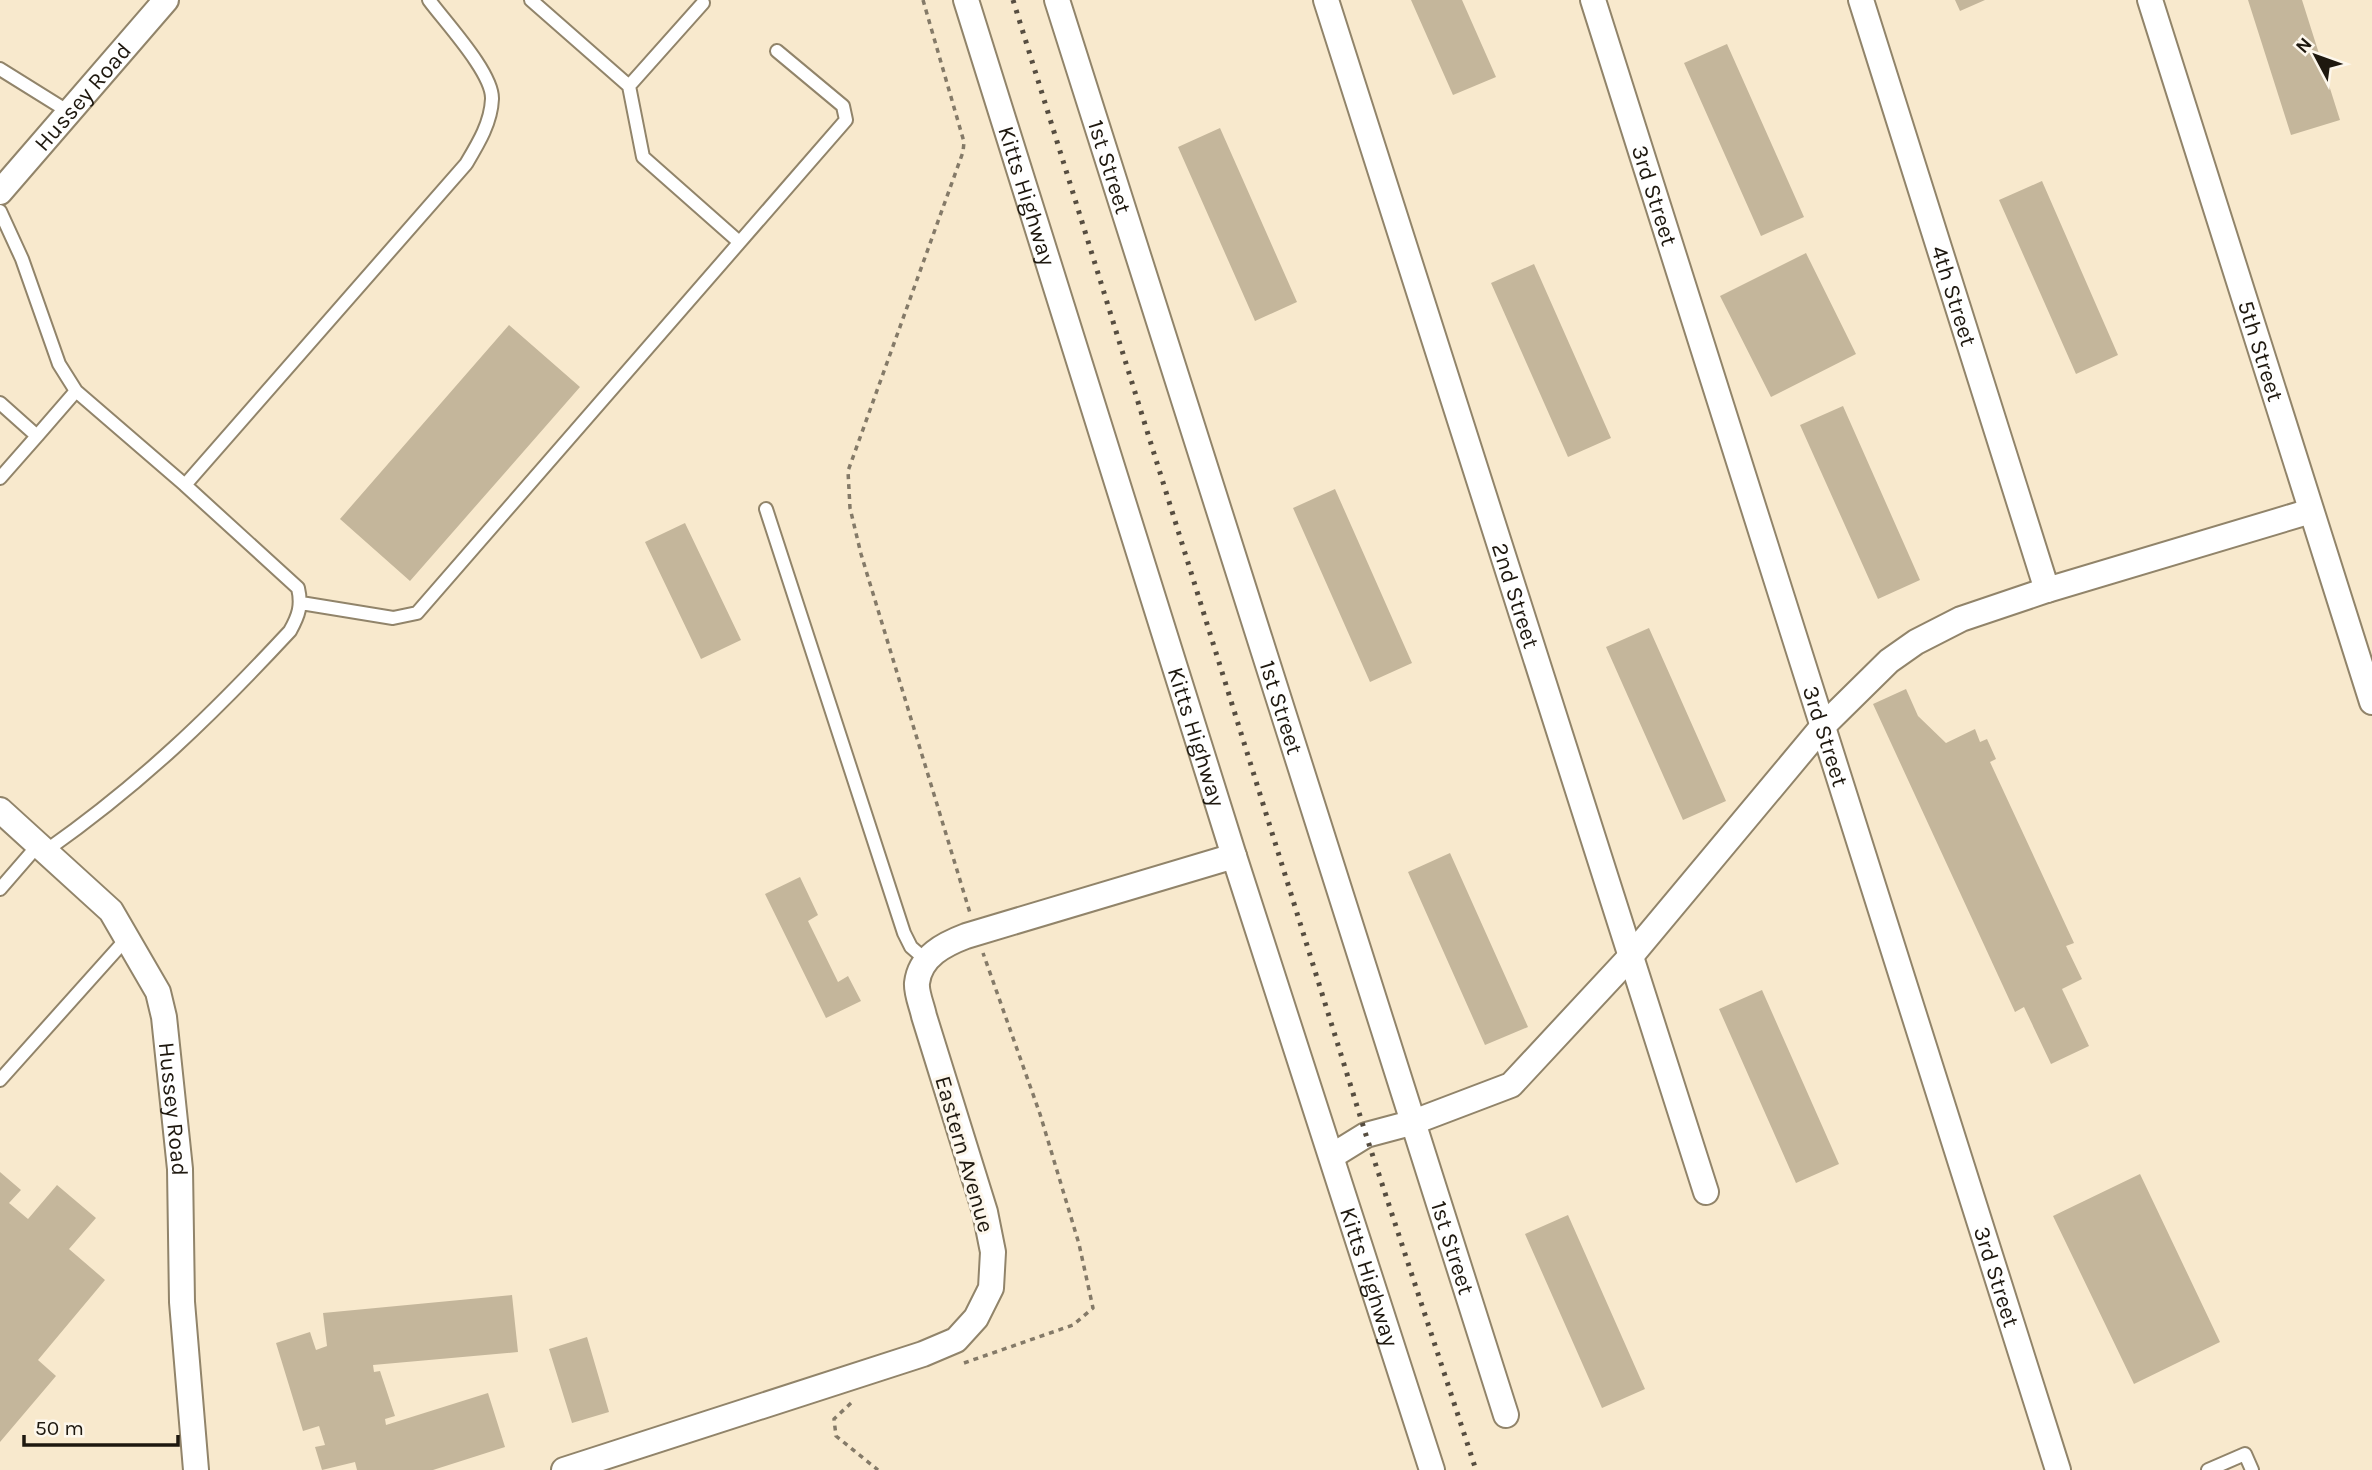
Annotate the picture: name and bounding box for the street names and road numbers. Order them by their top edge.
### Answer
street label: Hussey Road [29,37,137,157]
street label: 1st Street [1082,117,1137,218]
street label: Kitts Highway [992,123,1061,269]
street label: 3rd Street [1626,142,1683,250]
street label: 4th Street [1925,242,1982,350]
street label: 5th Street [2232,297,2289,405]
street label: 2nd Street [1486,539,1545,652]
street label: 1st Street [1253,657,1309,758]
street label: Kitts Highway [1162,664,1231,810]
street label: 3rd Street [1797,682,1854,790]
street label: Hussey Road [153,1041,193,1176]
street label: Eastern Avenue [929,1073,1000,1235]
street label: 1st Street [1425,1198,1480,1298]
street label: Kitts Highway [1334,1204,1404,1350]
street label: 3rd Street [1968,1223,2025,1331]

